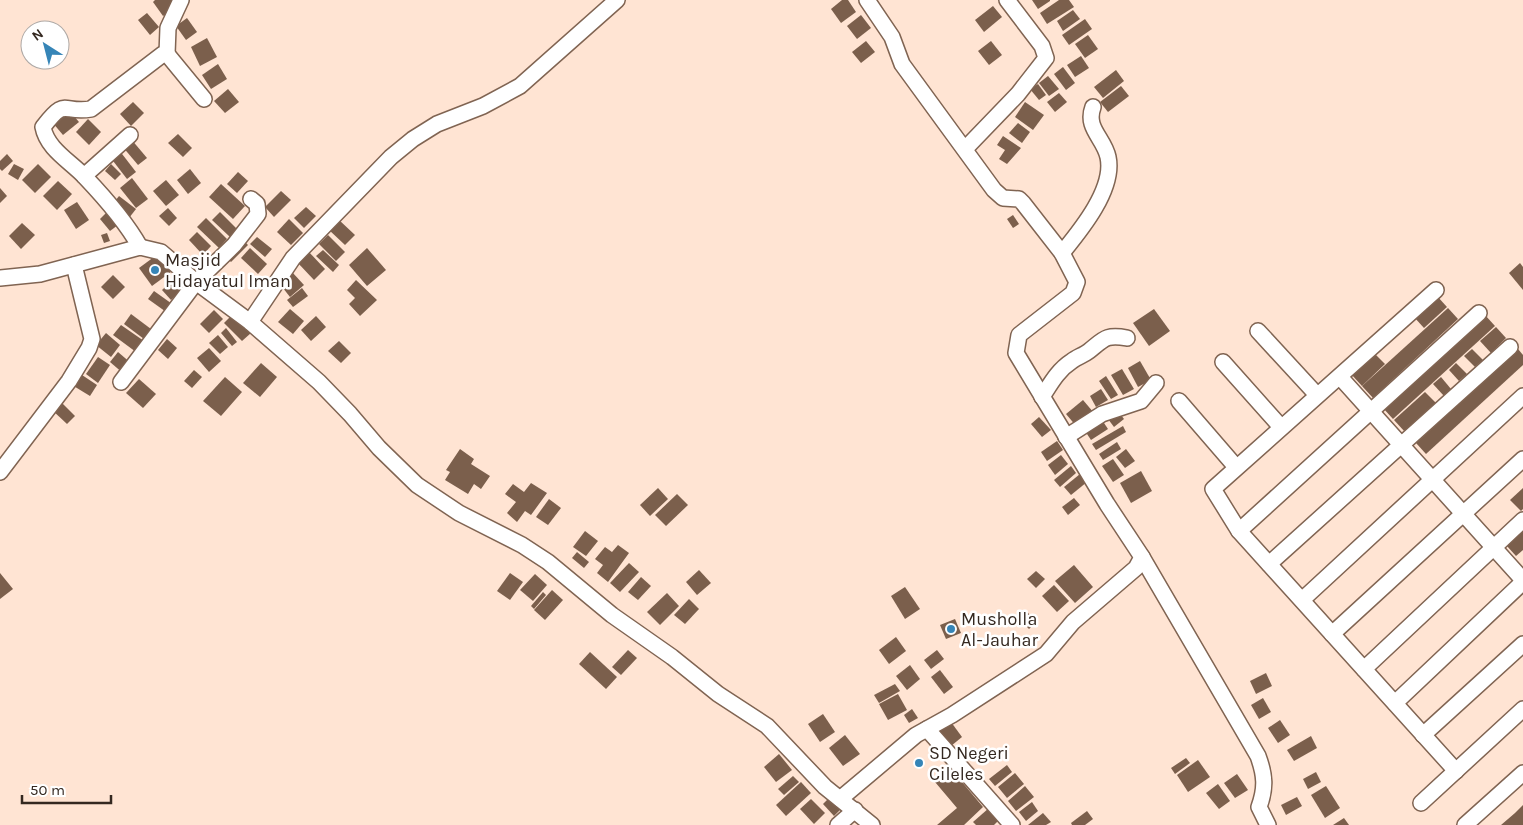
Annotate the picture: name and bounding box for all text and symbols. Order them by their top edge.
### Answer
north arrow [20,20,70,70]
text: N [29,25,47,45]
place label: Masjid Hidayatul Iman [165,249,291,292]
marker: Masjid Hidayatul Iman [149,264,161,276]
place label: Musholla Al-Jauhar [961,608,1038,651]
marker: Musholla Al-Jauhar [945,623,957,635]
place label: SD Negeri Cileles [929,742,1009,785]
marker: SD Negeri Cileles [913,757,925,769]
scale bar [22,772,111,804]
text: 50 m [30,781,65,799]

